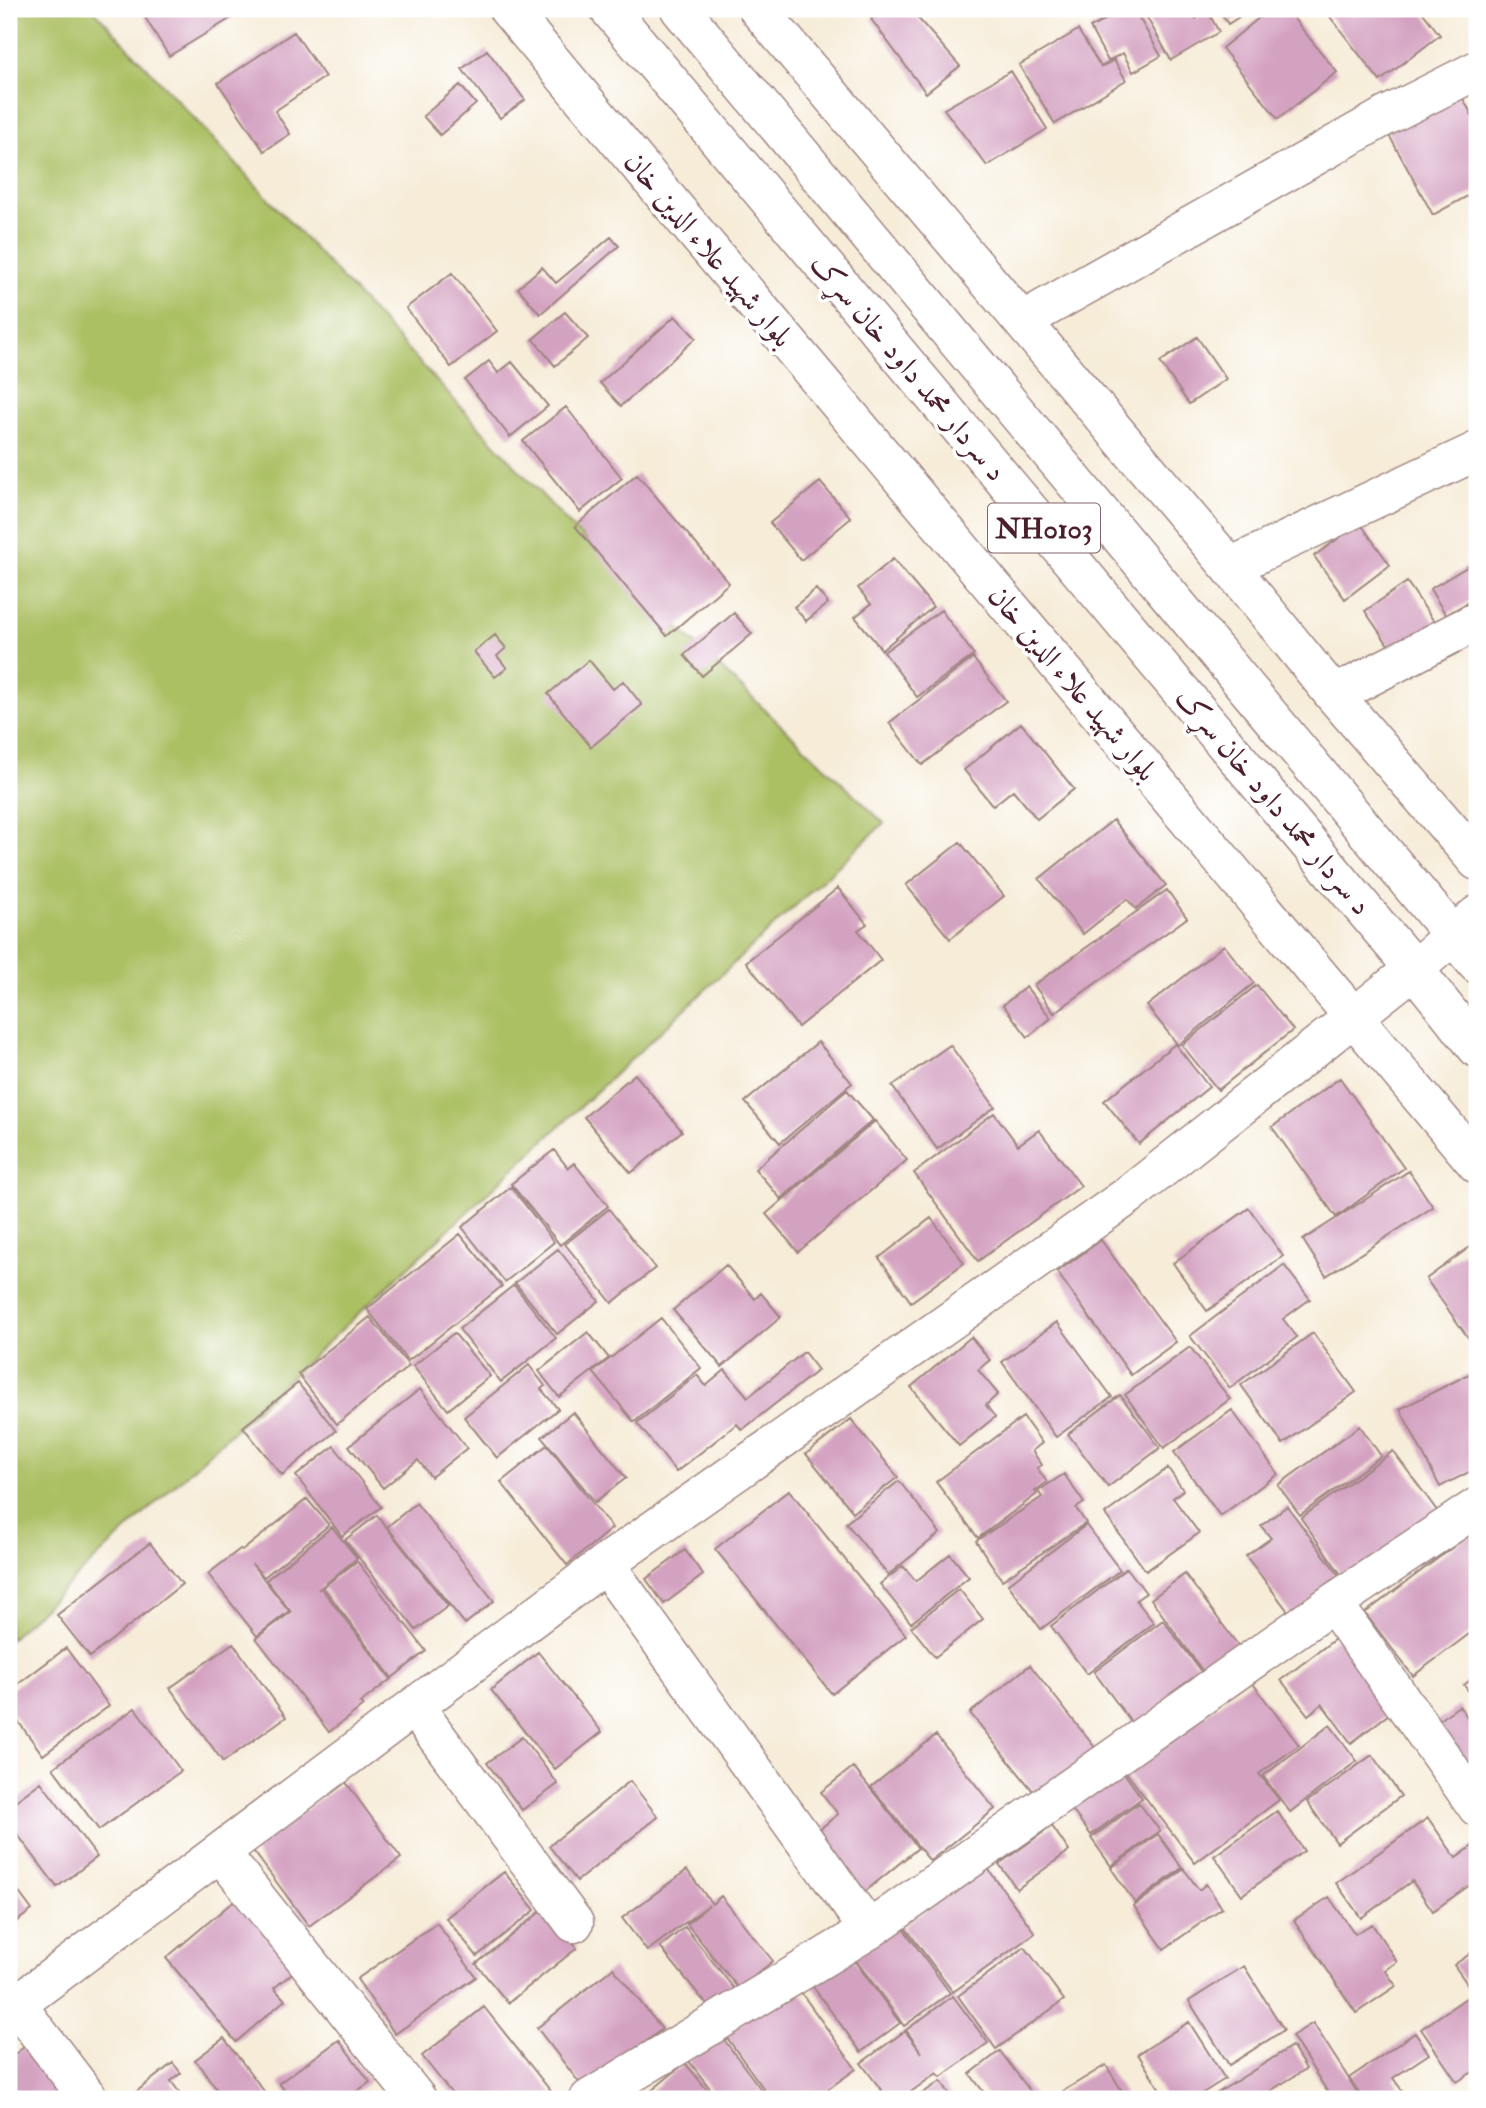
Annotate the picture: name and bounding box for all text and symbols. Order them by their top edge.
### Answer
street label: بلوار شهید علاء الدین خان [616,144,801,355]
street label: د سردار محمد داود خان سړک [799,246,1015,491]
road number: NH0103 [988,504,1100,552]
street label: بلوار شهید علاء الدین خان [980,578,1165,789]
street label: د سردار محمد داود خان سړک [1164,680,1380,925]

